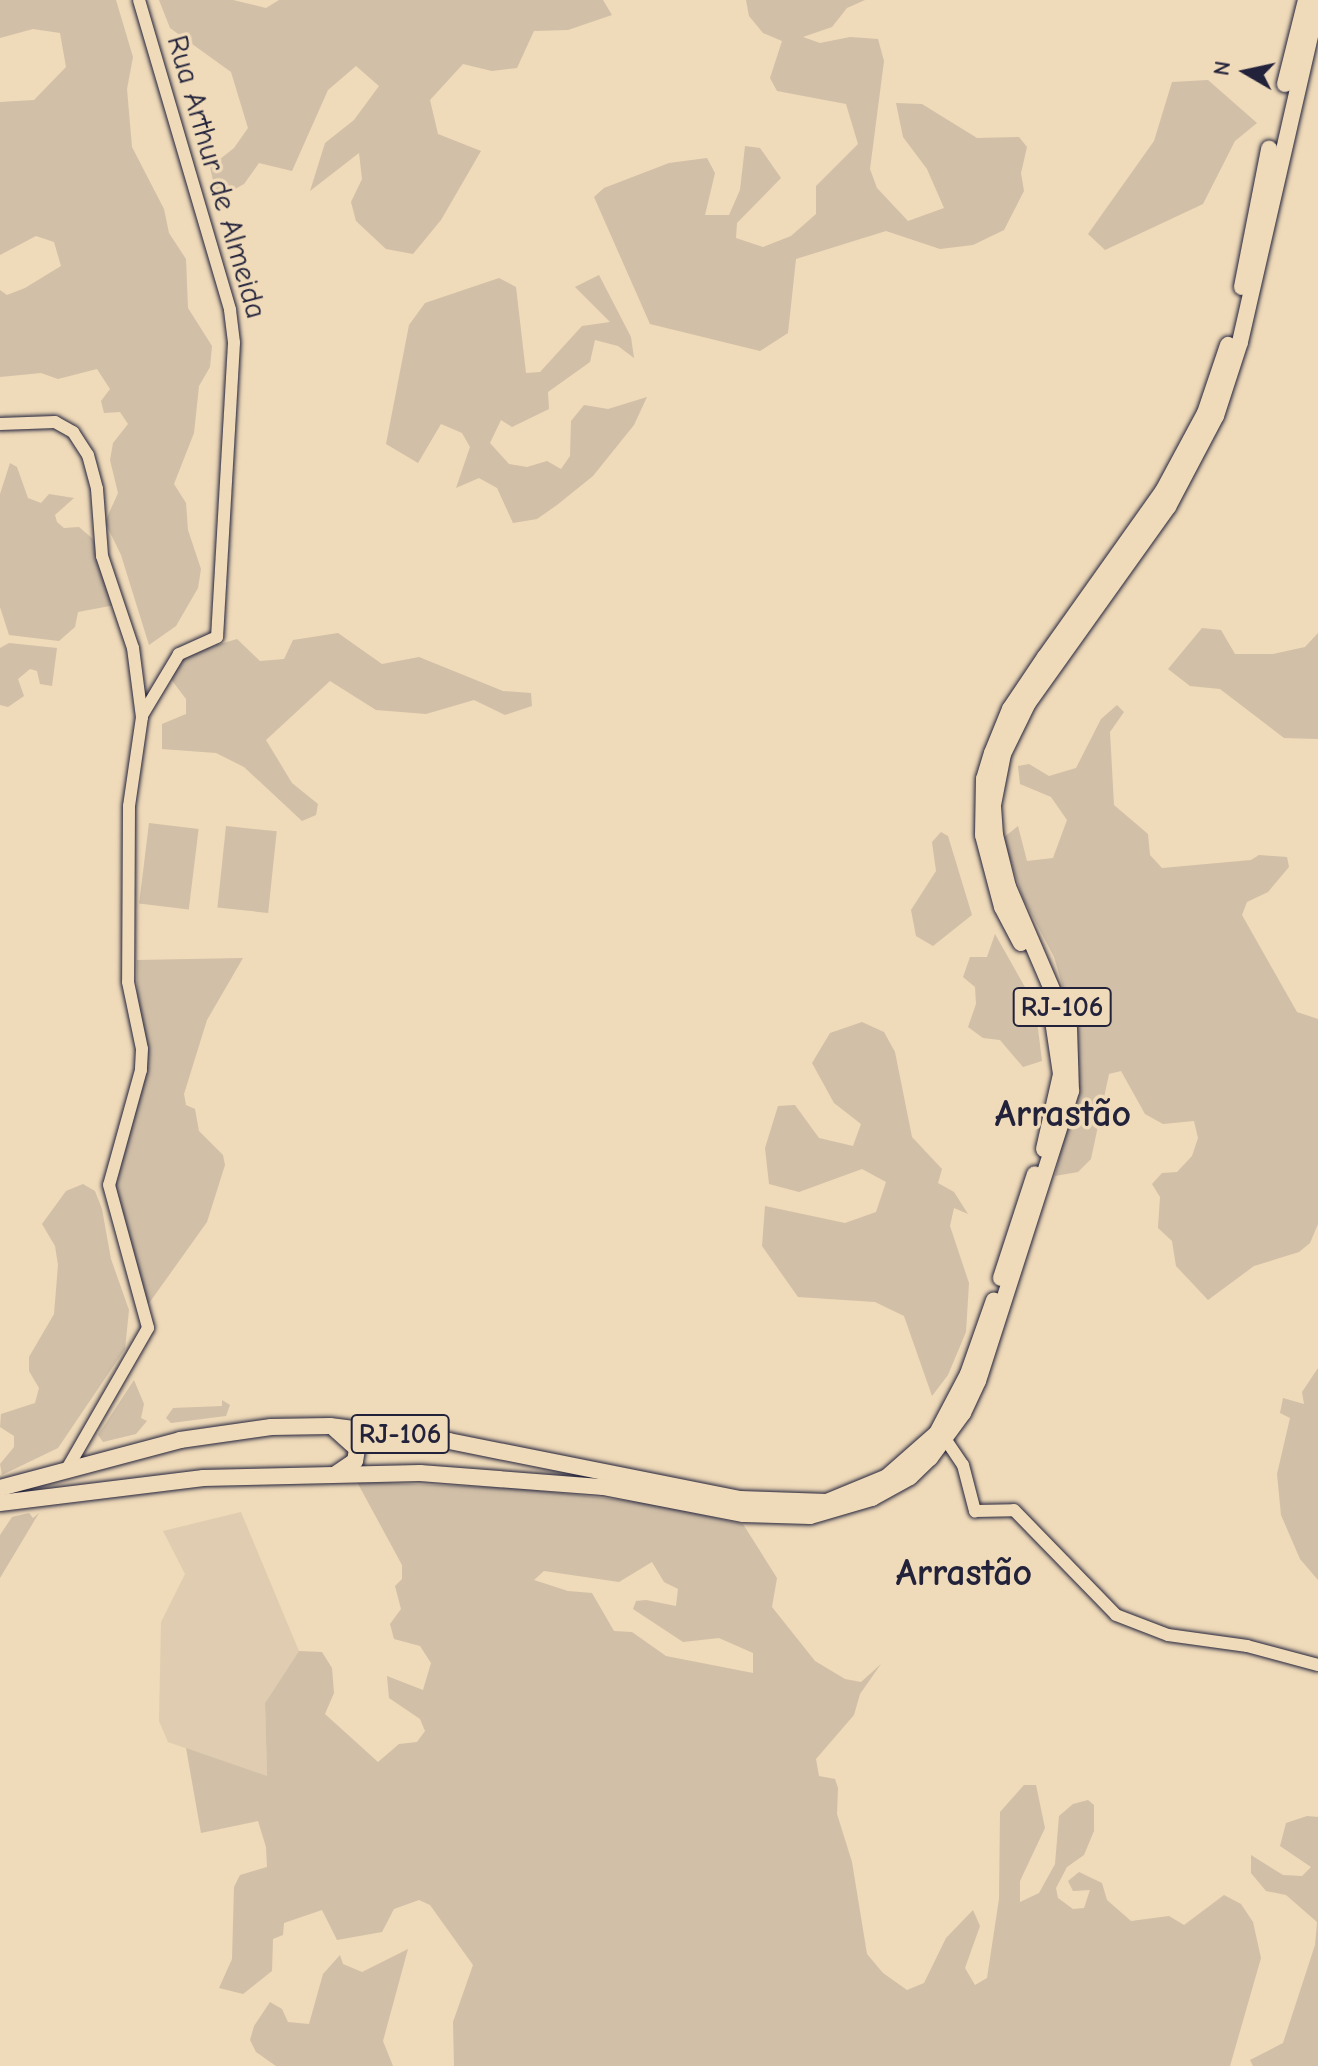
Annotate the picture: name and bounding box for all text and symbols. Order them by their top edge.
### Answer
street label: Rua Arthur de Almeida [158,31,274,323]
north arrow [1206,32,1286,112]
text: N [1208,59,1236,77]
road number: RJ-106 [1012,983,1112,1031]
district label: Arrastão [995,1092,1131,1138]
road number: RJ-106 [350,1410,450,1458]
district label: Arrastão [896,1551,1032,1597]

